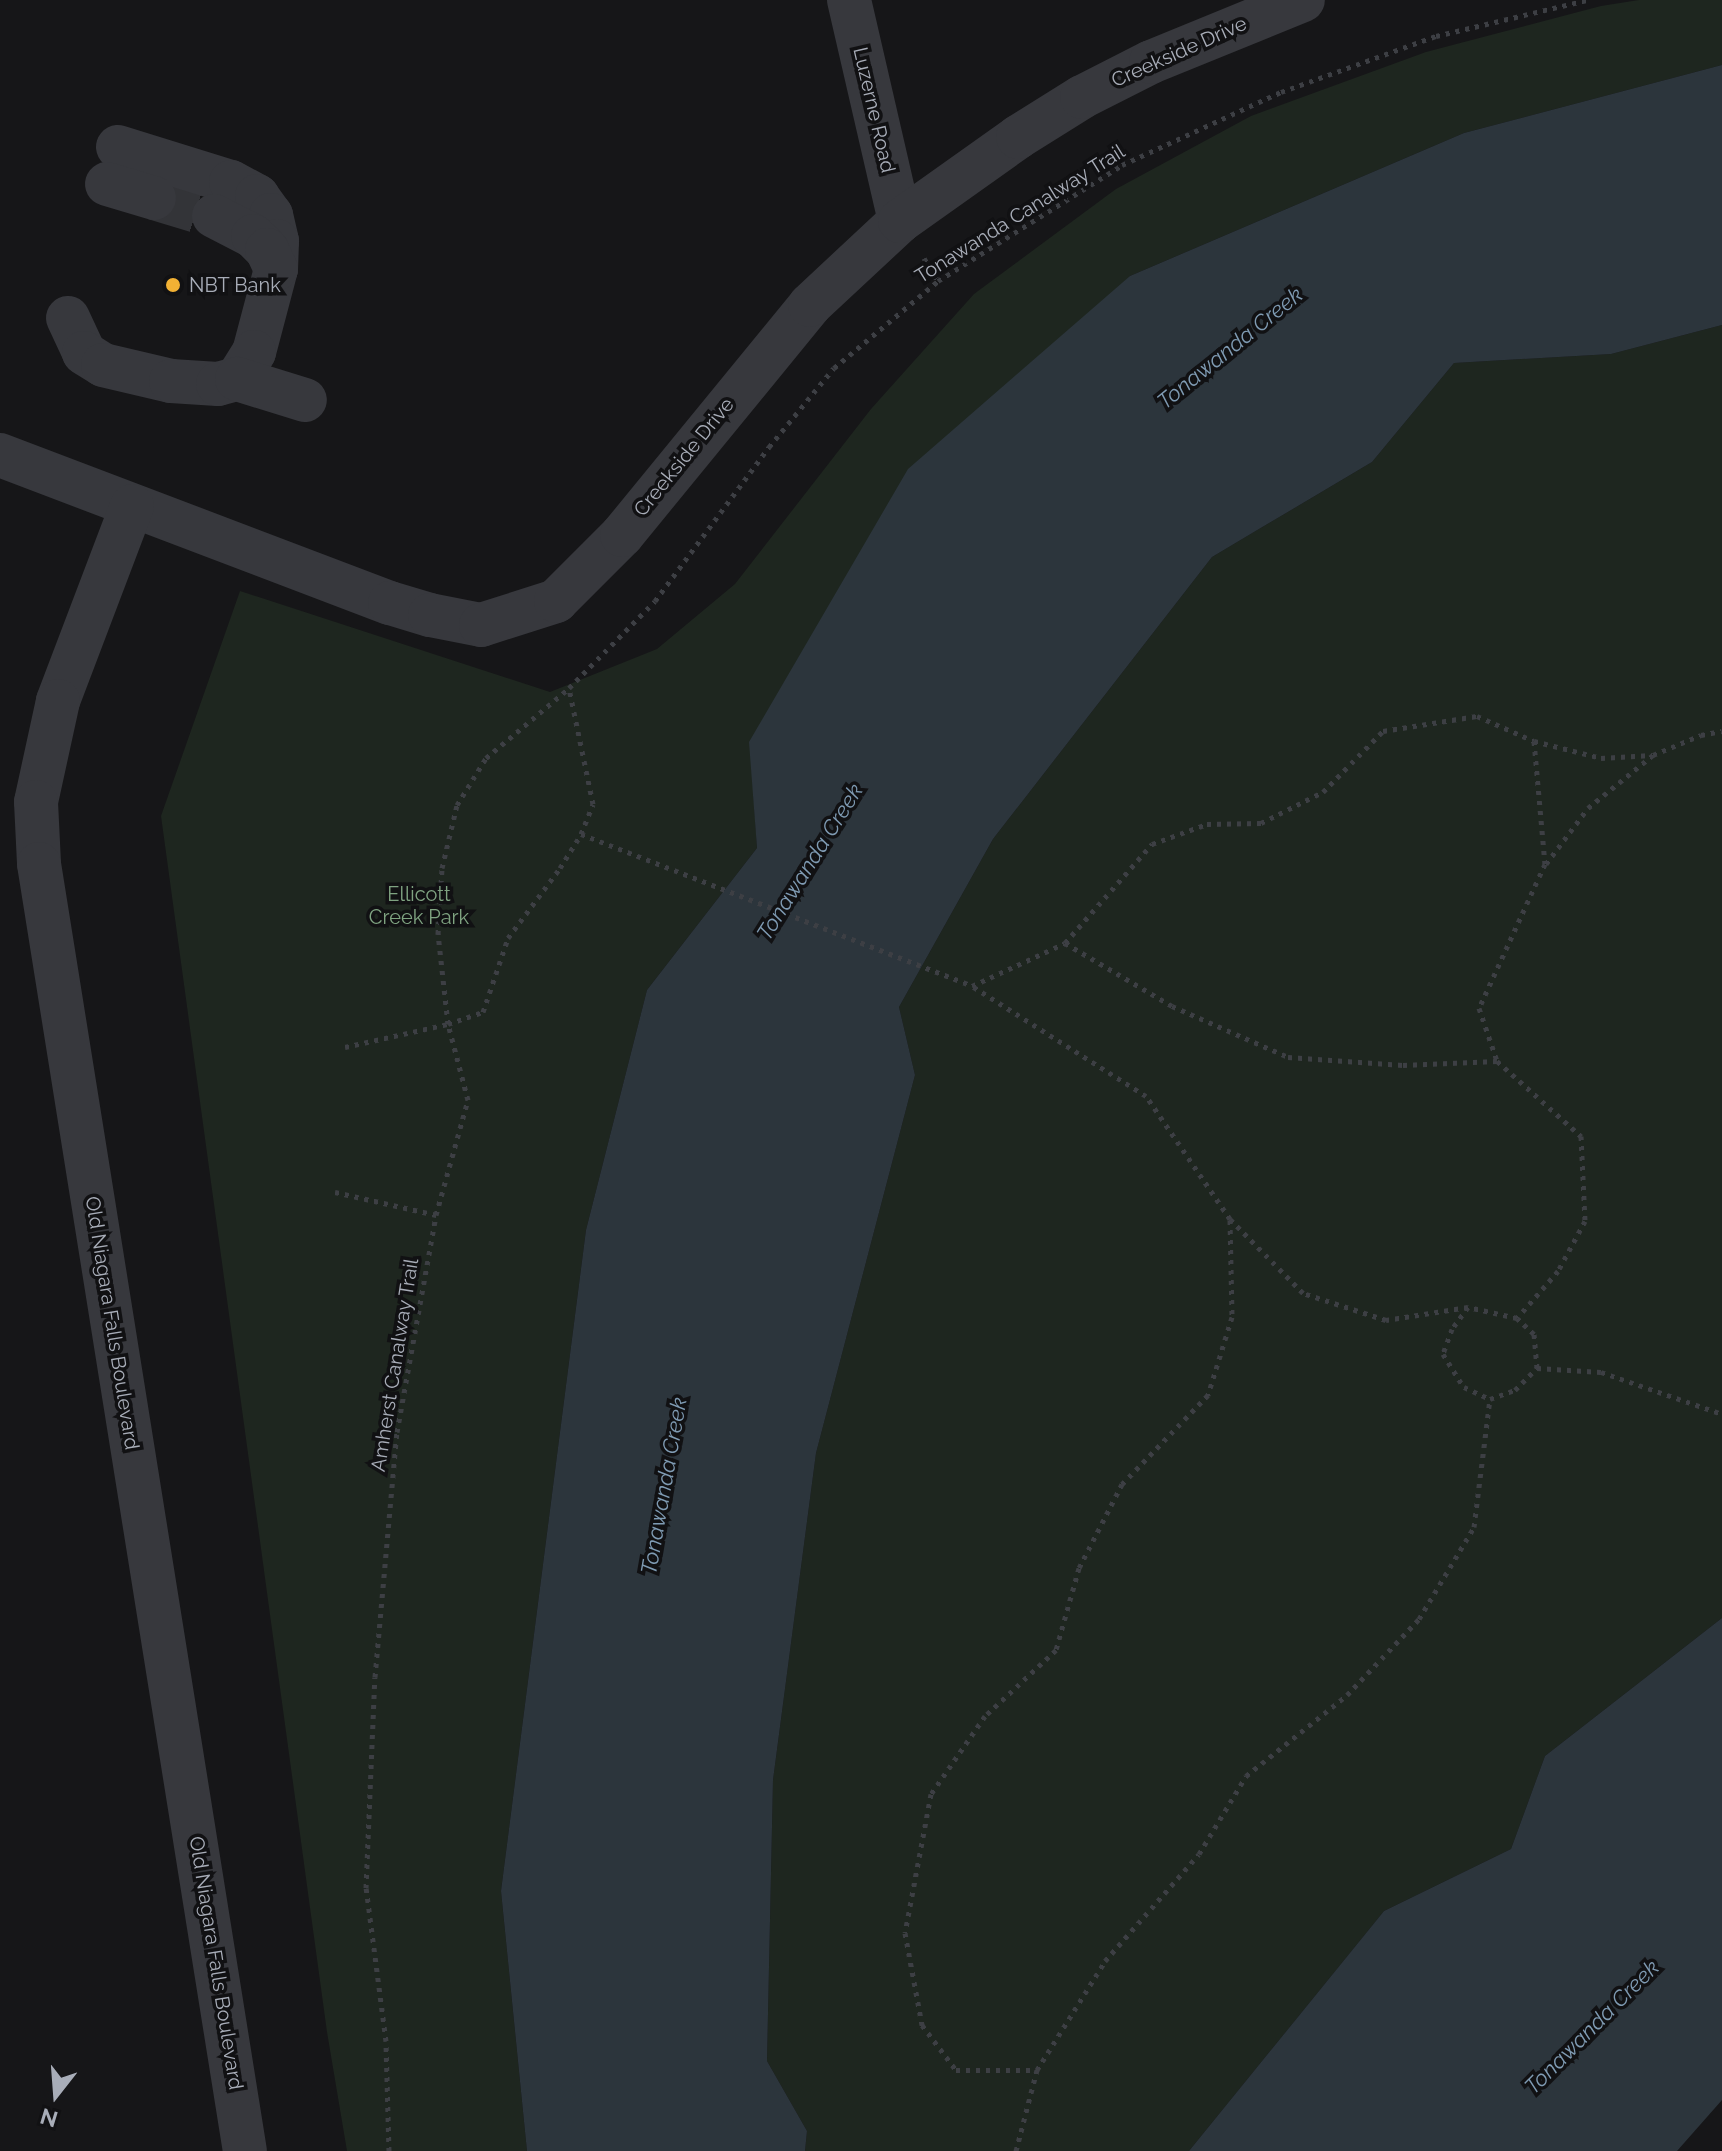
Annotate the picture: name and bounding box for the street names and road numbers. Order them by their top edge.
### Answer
street label: Creekside Drive [1108,11,1250,93]
street label: Luzerne Road [848,45,900,175]
street label: Tonawanda Canalway Trail [910,139,1130,289]
street label: Creekside Drive [629,393,739,521]
street label: Old Niagara Falls Boulevard [80,1194,144,1452]
street label: Amherst Canalway Trail [366,1256,424,1474]
street label: Old Niagara Falls Boulevard [184,1834,248,2092]

